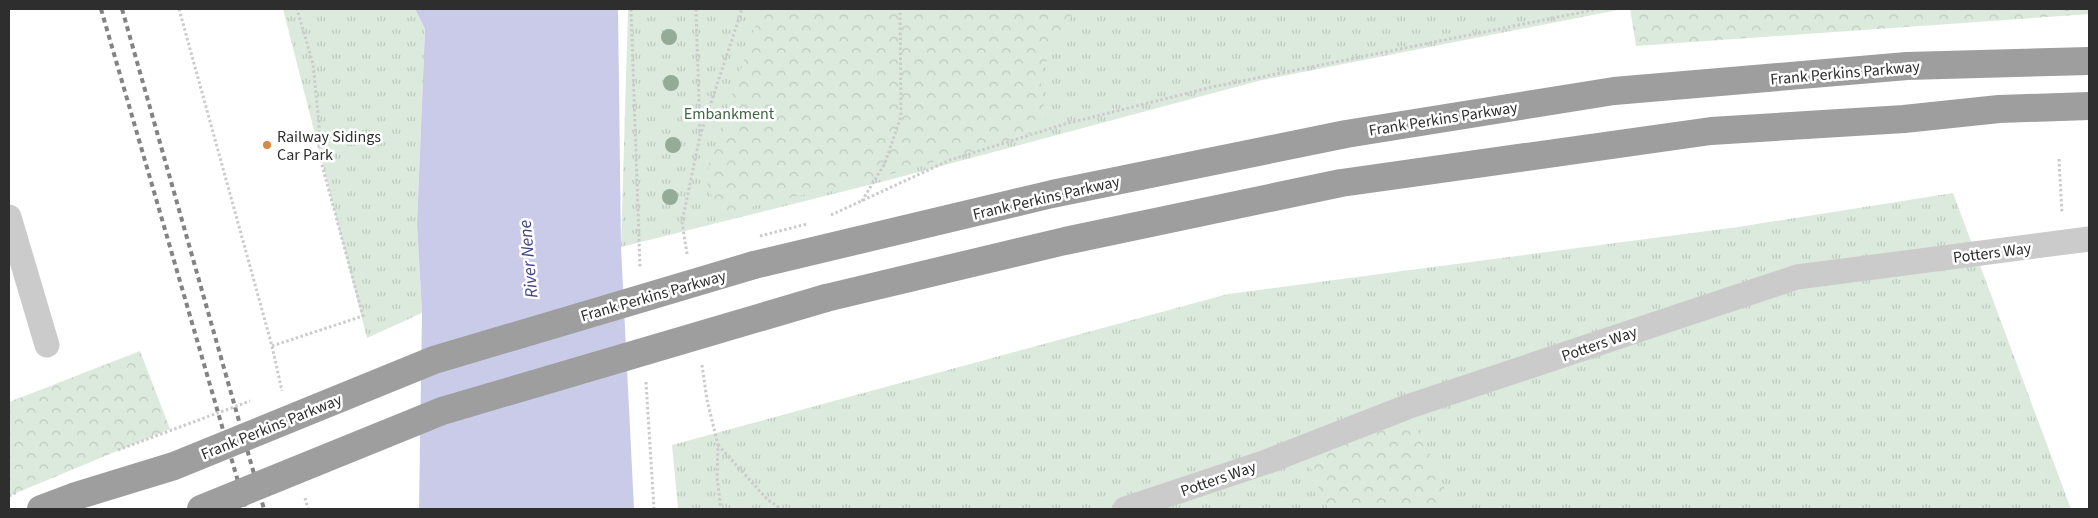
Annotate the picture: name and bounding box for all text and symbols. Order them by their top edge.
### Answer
street label: Frank Perkins Parkway [1769,55,1921,90]
street label: Frank Perkins Parkway [1367,96,1520,142]
park label: Embankment [684,103,775,125]
place label: Railway Sidings Car Park [277,126,381,166]
marker: Railway Sidings Car Park [261,139,273,151]
street label: Frank Perkins Parkway [971,170,1122,226]
water label: River Nene [513,218,544,299]
street label: Potters Way [1952,237,2033,269]
street label: Frank Perkins Parkway [578,265,729,327]
street label: Potters Way [1559,321,1641,367]
street label: Frank Perkins Parkway [198,388,346,465]
street label: Potters Way [1178,456,1260,502]

